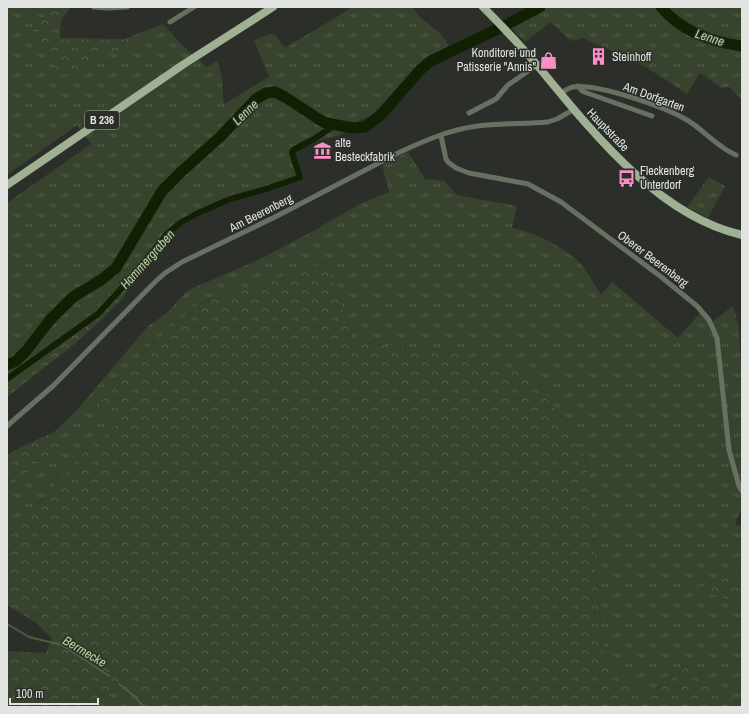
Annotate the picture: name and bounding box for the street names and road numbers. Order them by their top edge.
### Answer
street label: Am Dorfgarten [620,78,687,115]
street label: Hauptstraße [583,105,633,155]
road number: B 236 [85,111,119,129]
street label: Am Beerenberg [226,190,296,236]
street label: Oberer Beerenberg [614,227,692,291]

